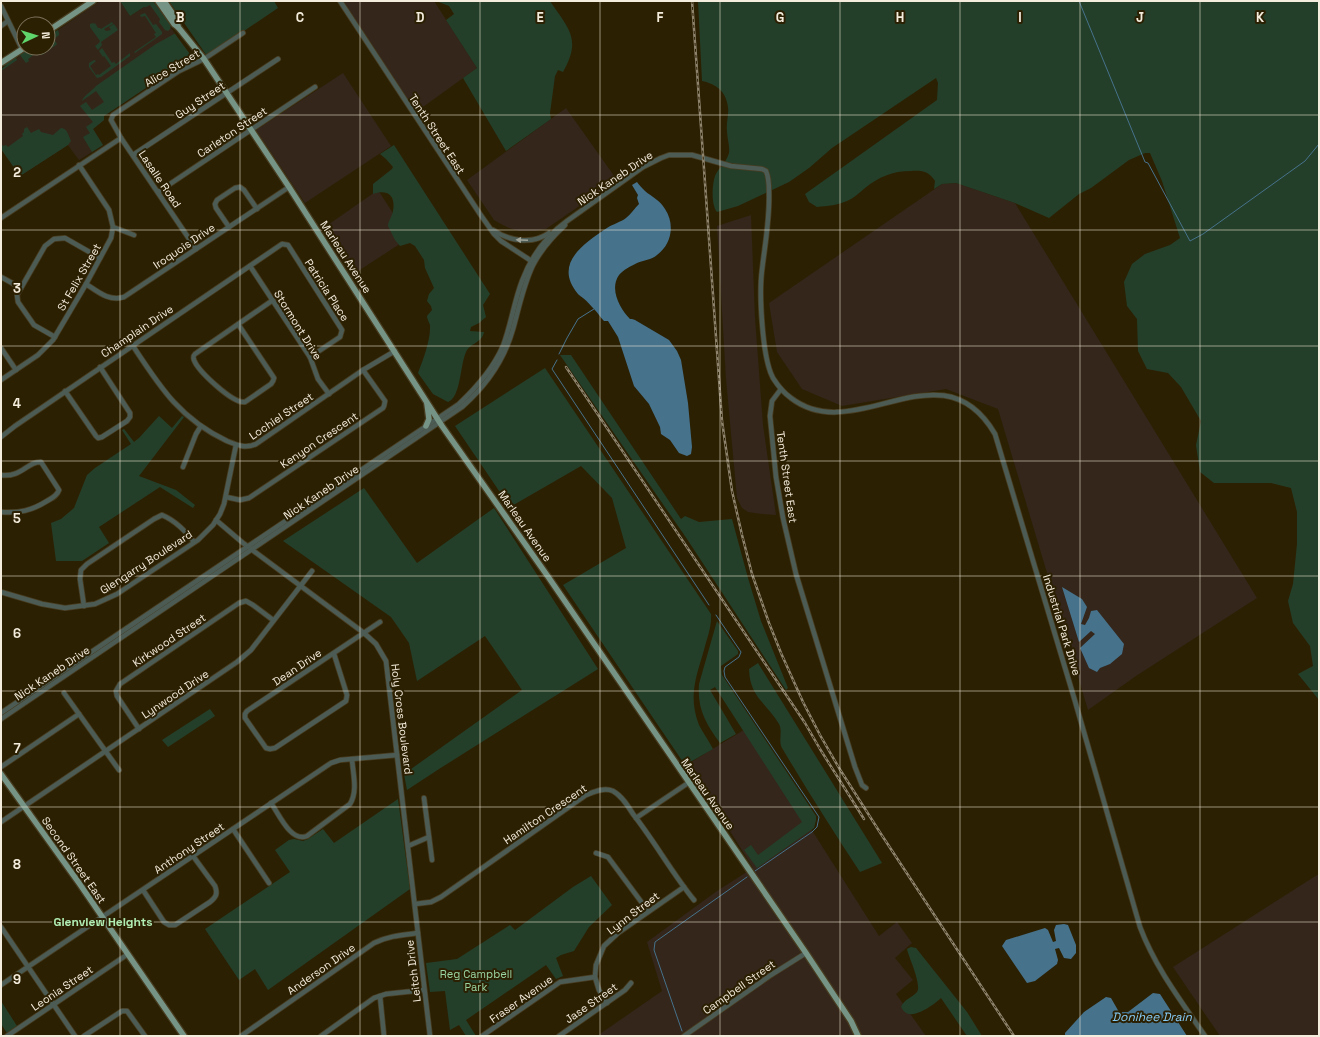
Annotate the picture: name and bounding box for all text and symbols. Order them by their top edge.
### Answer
text: B [176,9,185,26]
text: C [296,9,304,26]
text: D [416,9,425,26]
text: E [536,9,544,26]
text: F [657,9,664,26]
text: G [776,9,784,26]
text: H [896,9,904,26]
text: I [1018,9,1022,26]
text: J [1136,9,1144,26]
text: K [1256,9,1265,26]
north arrow [16,16,56,56]
text: N [39,31,53,39]
street label: Alice Street [142,46,202,90]
street label: Guy Street [172,78,228,122]
street label: Tenth Street East [406,91,468,177]
street label: Carleton Street [194,103,270,161]
street label: Lasalle Road [136,148,184,210]
street label: Nick Kaneb Drive [575,148,655,208]
text: 2 [13,164,21,181]
street label: Marleau Avenue [317,218,375,296]
street label: Iroquois Drive [150,220,218,272]
one-way arrow [515,237,528,243]
street label: St Felix Street [54,241,104,313]
street label: Patricia Place [302,256,352,324]
text: 3 [13,280,21,297]
street label: Stormont Drive [271,288,325,362]
street label: Champlain Drive [98,302,176,360]
street label: Lochiel Street [246,389,316,443]
text: 4 [13,395,21,412]
street label: Kenyon Crescent [277,409,361,471]
street label: Tenth Street East [774,430,800,524]
street label: Nick Kaneb Drive [281,462,361,522]
street label: Marleau Avenue [495,488,555,564]
text: 5 [13,510,21,527]
street label: Glengarry Boulevard [97,527,195,597]
street label: Industrial Park Drive [1040,573,1084,677]
street label: Kirkwood Street [130,610,208,670]
text: 6 [13,625,21,642]
street label: Nick Kaneb Drive [12,643,92,703]
street label: Dean Drive [270,646,324,688]
street label: Holy Cross Boulevard [388,663,416,775]
street label: Lynwood Drive [139,666,211,722]
text: 7 [13,740,21,757]
street label: Marleau Avenue [678,756,738,832]
street label: Hamilton Crescent [501,781,589,847]
street label: Second Street East [39,814,109,906]
street label: Anthony Street [151,819,227,877]
text: 8 [13,856,21,873]
street label: Lynn Street [604,889,662,937]
district label: Glenview Heights [53,914,153,930]
street label: Leitch Drive [402,939,424,1003]
street label: Anderson Drive [284,940,358,998]
street label: Campbell Street [700,957,778,1017]
street label: Leonia Street [28,962,96,1014]
park label: Reg Campbell Park [440,967,512,994]
text: 9 [13,971,21,988]
street label: Fraser Avenue [487,972,555,1026]
street label: Jase Street [562,980,620,1026]
water label: Donihee Drain [1112,1009,1193,1025]

